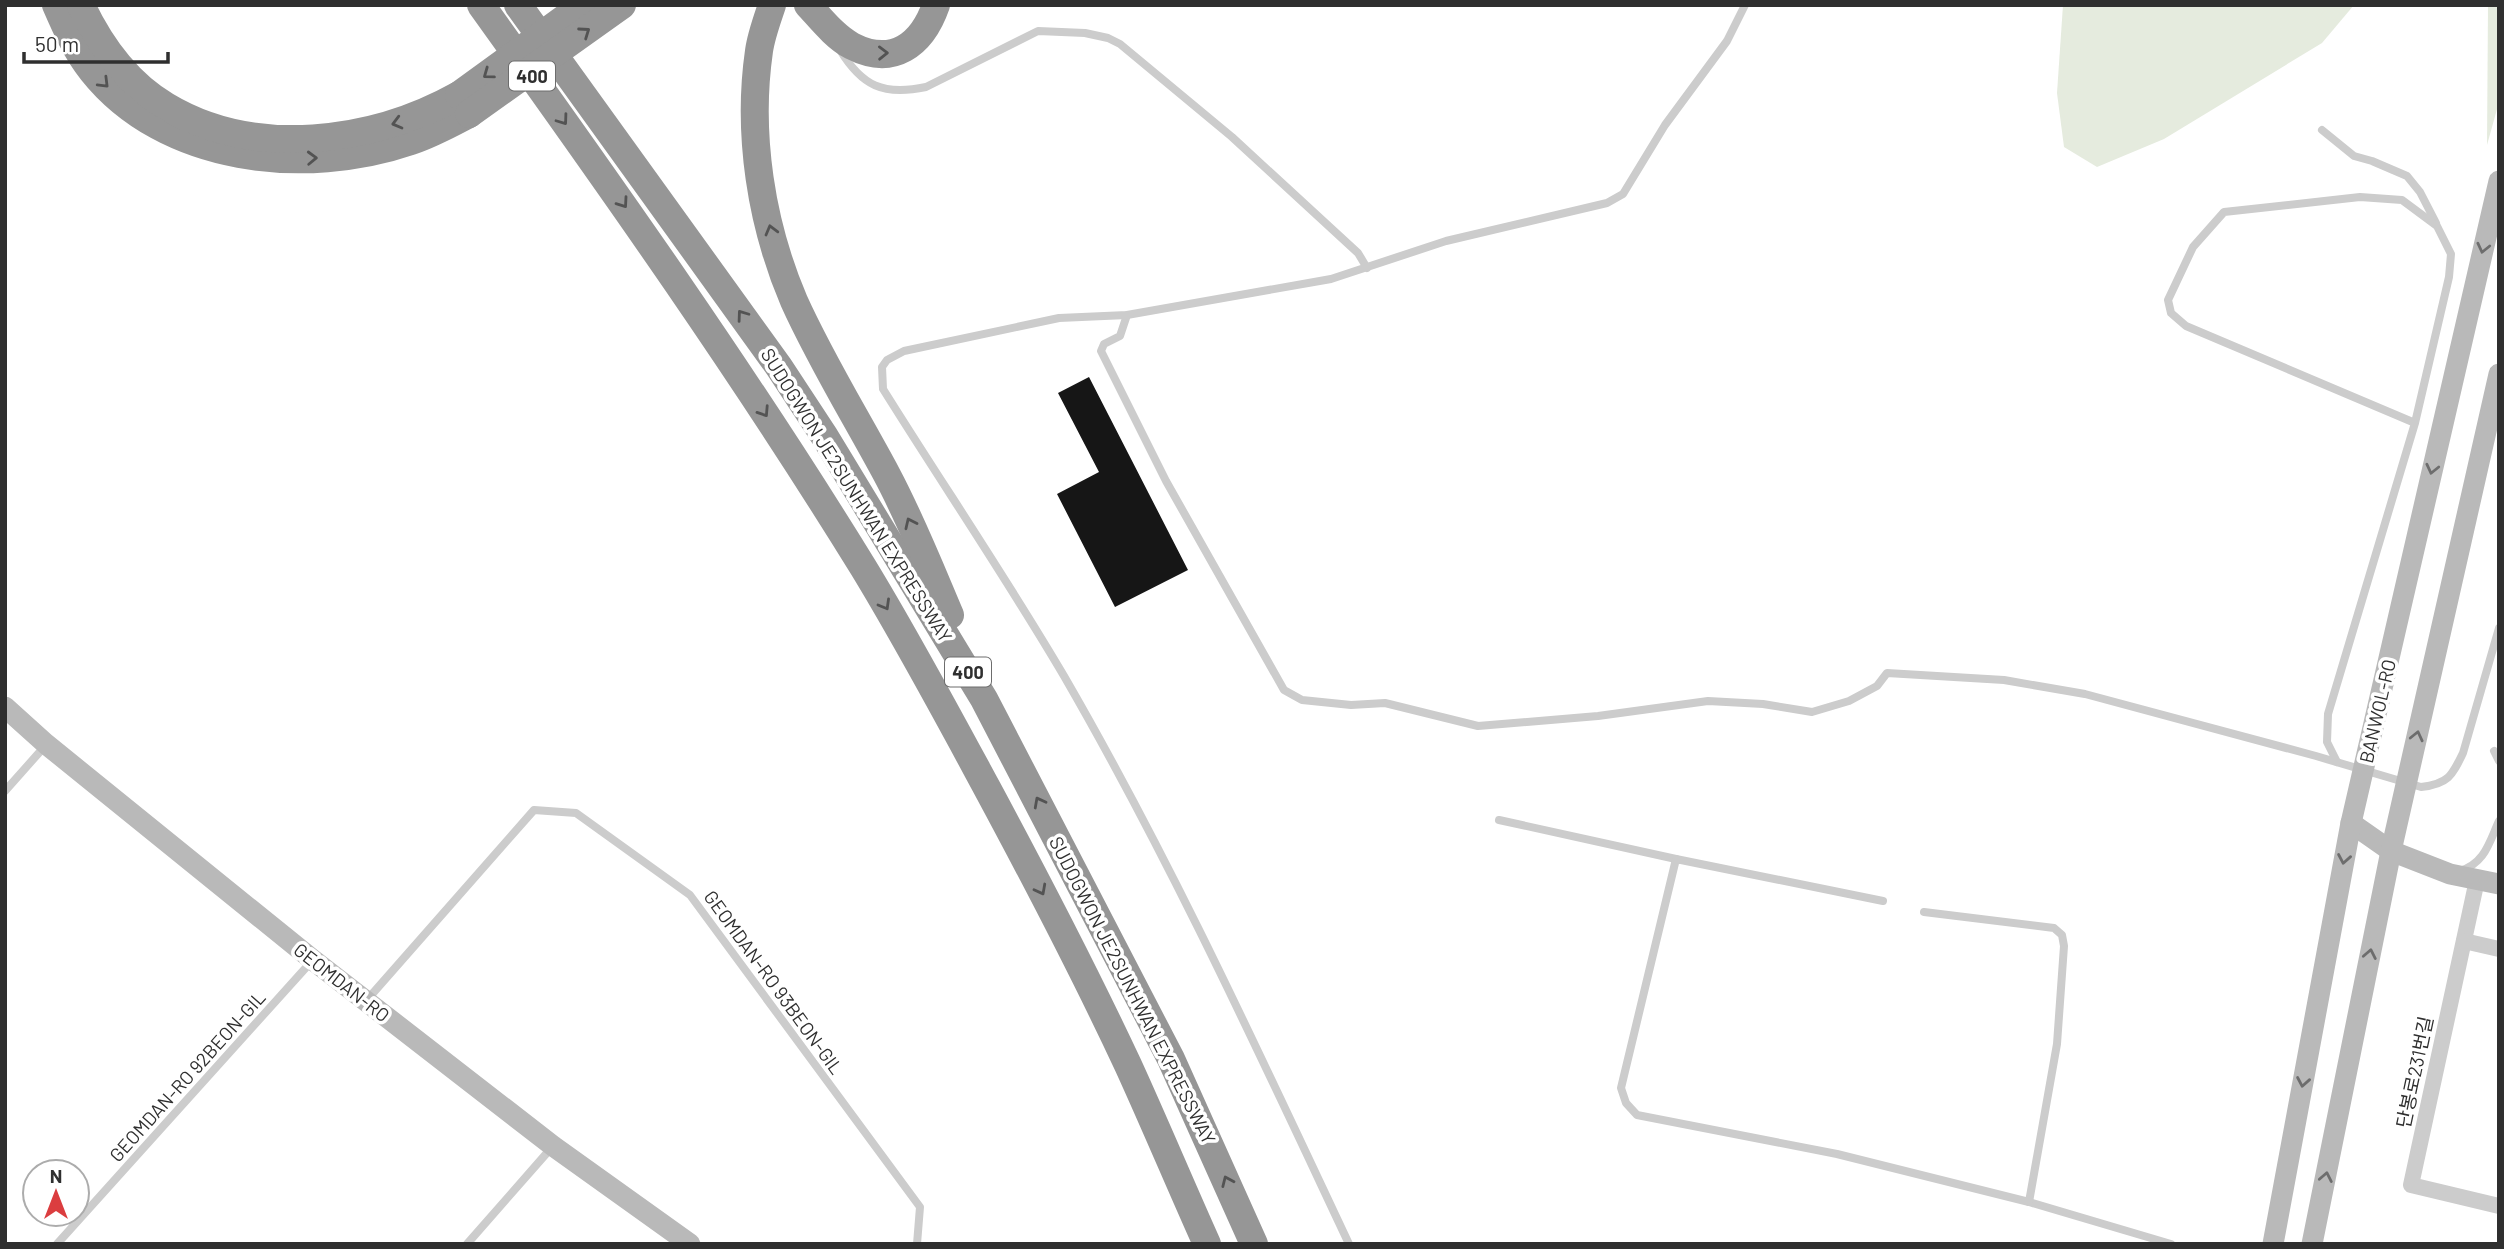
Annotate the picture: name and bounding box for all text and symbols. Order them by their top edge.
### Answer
scale bar [24,21,168,65]
one-way arrow [577,28,590,40]
text: 50 m [35,31,79,56]
one-way arrow [878,45,889,61]
road number: 400 [509,62,555,90]
one-way arrow [483,66,496,78]
one-way arrow [96,75,109,88]
one-way arrow [555,112,568,125]
one-way arrow [391,115,403,129]
one-way arrow [306,151,317,166]
one-way arrow [615,195,627,208]
one-way arrow [765,224,779,236]
one-way arrow [2477,242,2492,254]
one-way arrow [738,310,750,323]
street label: SUDOGWON JE2SUNHWAN EXPRESSWAY [757,344,958,646]
one-way arrow [756,404,768,417]
one-way arrow [2426,463,2441,475]
one-way arrow [904,518,918,530]
one-way arrow [876,597,889,610]
street label: BANWOL-RO [2354,657,2400,765]
road number: 400 [945,658,991,686]
one-way arrow [2408,730,2423,742]
one-way arrow [1033,797,1047,809]
street label: SUDOGWON JE2SUNHWAN EXPRESSWAY [1045,832,1221,1148]
one-way arrow [2337,853,2352,865]
one-way arrow [1032,883,1046,895]
street label: GEOMDAN-RO 93BEON-GIL [700,886,849,1079]
street label: GEOMDAN-RO [290,937,394,1027]
one-way arrow [2362,948,2377,960]
street label: GEOMDAN-RO 92BEON-GIL [104,986,270,1166]
street label: 단봉로231번길 [2391,1014,2437,1130]
one-way arrow [2296,1076,2311,1088]
north arrow [21,1158,91,1228]
text: N [50,1164,62,1187]
one-way arrow [2317,1171,2332,1183]
one-way arrow [1221,1176,1235,1188]

